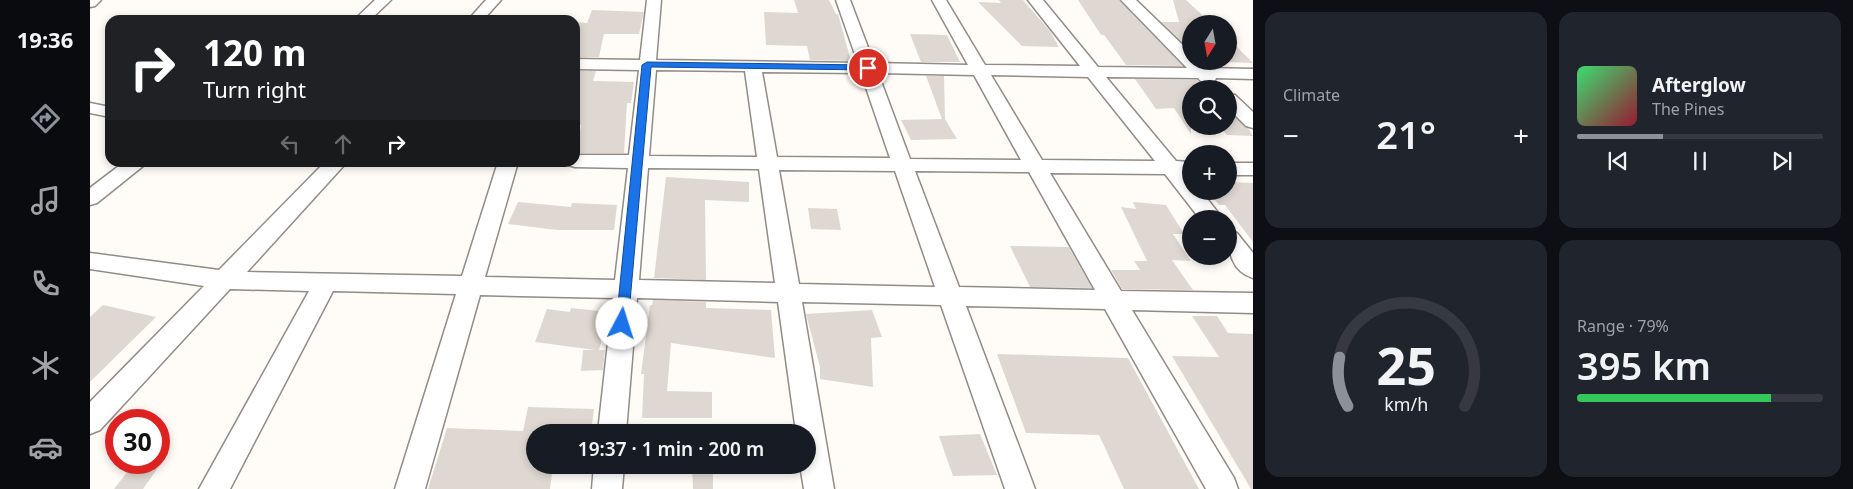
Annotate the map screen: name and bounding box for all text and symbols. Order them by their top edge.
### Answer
north arrow [1182,15,1238,70]
map controls [1182,15,1237,265]
text: 19:36 [17,24,73,54]
text: 120 m [203,29,306,76]
icon: right [120,35,185,100]
pin [847,47,889,89]
icon: arrive [854,54,882,82]
text: Afterglow [1652,72,1746,98]
text: Turn right [203,74,306,104]
button: search [1182,80,1237,135]
text: Climate [1283,84,1340,106]
text: The Pines [1652,98,1724,120]
icon: directions [28,101,63,136]
text: 21° [1376,108,1436,160]
text: − [1283,116,1299,154]
text: + [1513,116,1529,154]
icon: left [276,130,304,158]
icon: ahead [329,130,357,158]
icon: right [382,130,410,158]
button: + [1182,145,1237,200]
icon: previous [1604,147,1632,175]
icon: pause [1686,147,1714,175]
icon: next [1768,147,1796,175]
icon: music [28,183,63,218]
button: − [1182,210,1237,265]
icon: phone [28,266,63,301]
position arrow [595,297,647,349]
text: Range · 79% [1577,315,1669,337]
text: 25 [1376,329,1436,400]
text: 395 km [1577,339,1711,391]
icon: climate [28,348,63,383]
text: km/h [1384,392,1428,416]
speed limit sign: 30 [105,409,170,474]
icon: car [28,430,63,465]
text: 19:37 · 1 min · 200 m [578,436,764,462]

